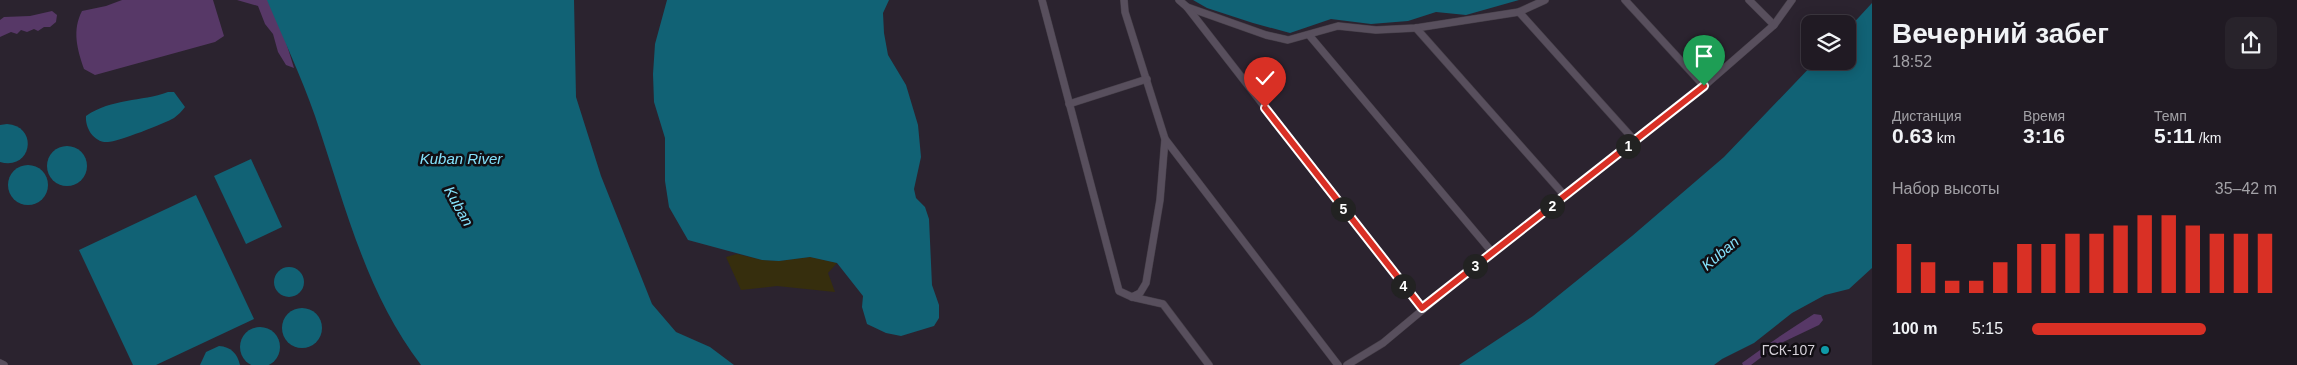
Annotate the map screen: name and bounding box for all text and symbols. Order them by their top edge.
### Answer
map controls [1801,15,1856,70]
button: layers [1801,15,1856,70]
button: share [2225,17,2277,69]
text: Вечерний забег [1892,18,2109,49]
pin [1683,35,1725,86]
icon: arrive [1690,42,1718,70]
text: 18:52 [1892,53,1932,70]
pin [1244,57,1286,108]
icon: check [1251,64,1279,92]
text: Дистанция [1892,108,1962,124]
text: Время [2023,108,2065,124]
text: Темп [2154,108,2187,124]
text: 0.63 [1892,124,1933,147]
text: 3:16 [2023,124,2065,147]
text: 5:11 [2154,124,2195,147]
text: km [1933,130,1955,146]
text: /km [2195,130,2221,146]
pin: 1 [1616,134,1640,158]
text: 1 [1625,138,1632,154]
water label: Kuban River [420,150,503,167]
text: Набор высоты [1892,180,1999,197]
text: 35–42 m [2215,180,2277,197]
water label: Kuban [441,183,477,229]
pin: 2 [1540,194,1564,218]
pin: 5 [1330,196,1356,222]
text: 2 [1549,198,1556,214]
text: 5 [1340,201,1347,217]
water label: Kuban [1698,233,1742,273]
pin: 3 [1462,254,1488,278]
text: 3 [1472,258,1479,274]
pin: 4 [1390,274,1416,298]
text: 4 [1400,278,1407,294]
text: 100 m [1892,320,1937,337]
text: 5:15 [1972,320,2003,337]
place label: ГСК-107 [1762,342,1815,358]
marker: ГСК-107 [1819,344,1831,356]

